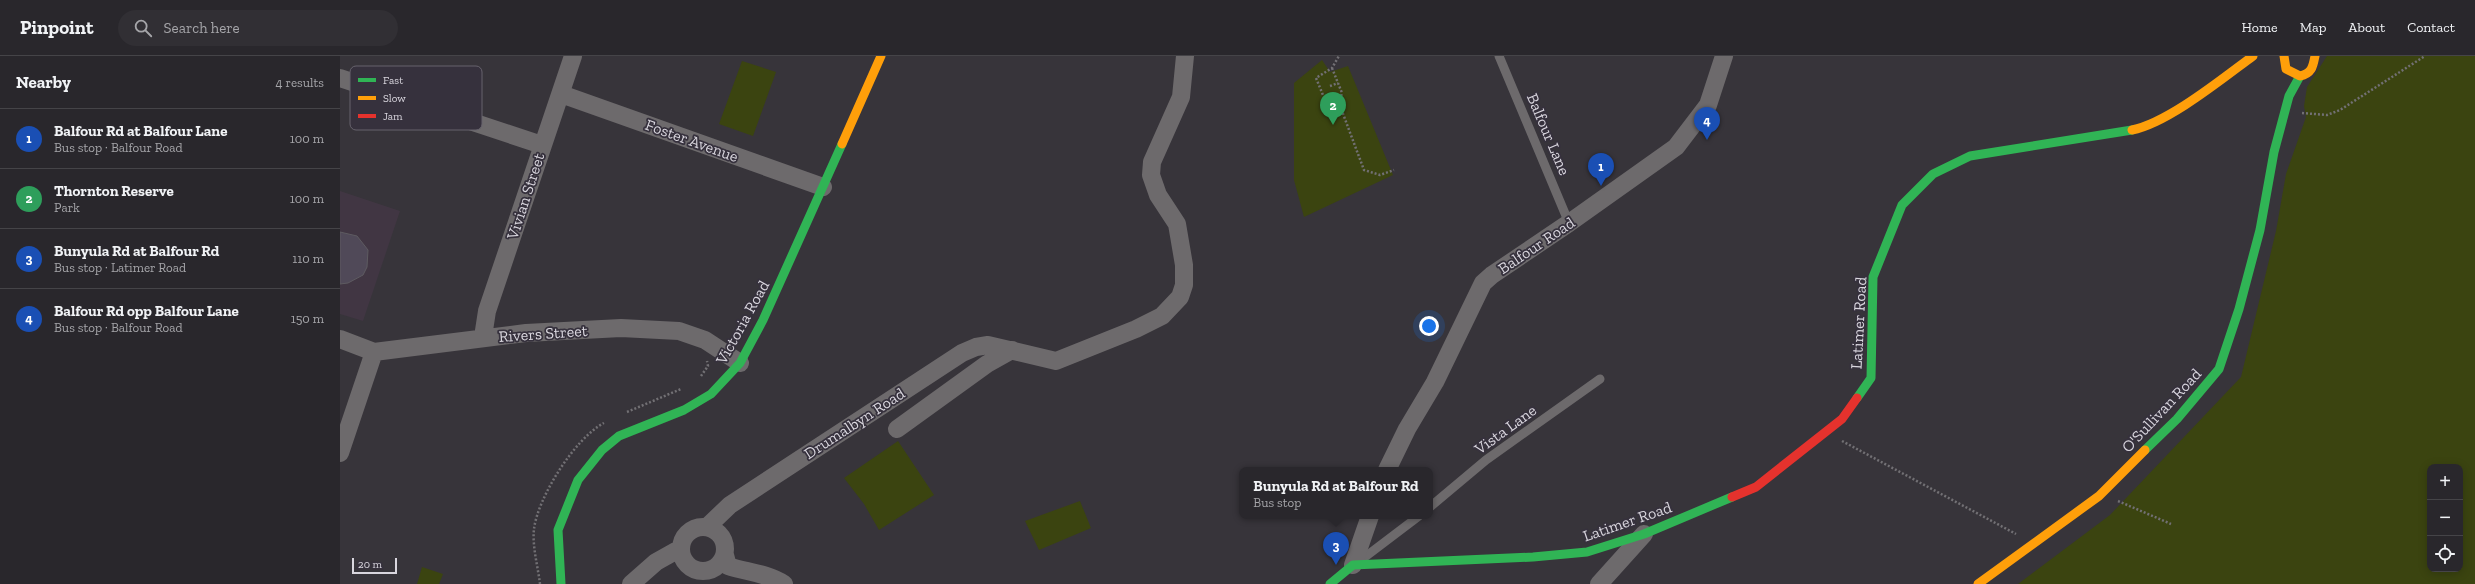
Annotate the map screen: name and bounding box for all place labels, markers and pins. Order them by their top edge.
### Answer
pin: 2 [1320,92,1346,125]
pin: 4 [1694,107,1720,140]
pin: 1 [1588,153,1614,186]
pin: 3 [1323,532,1349,565]

